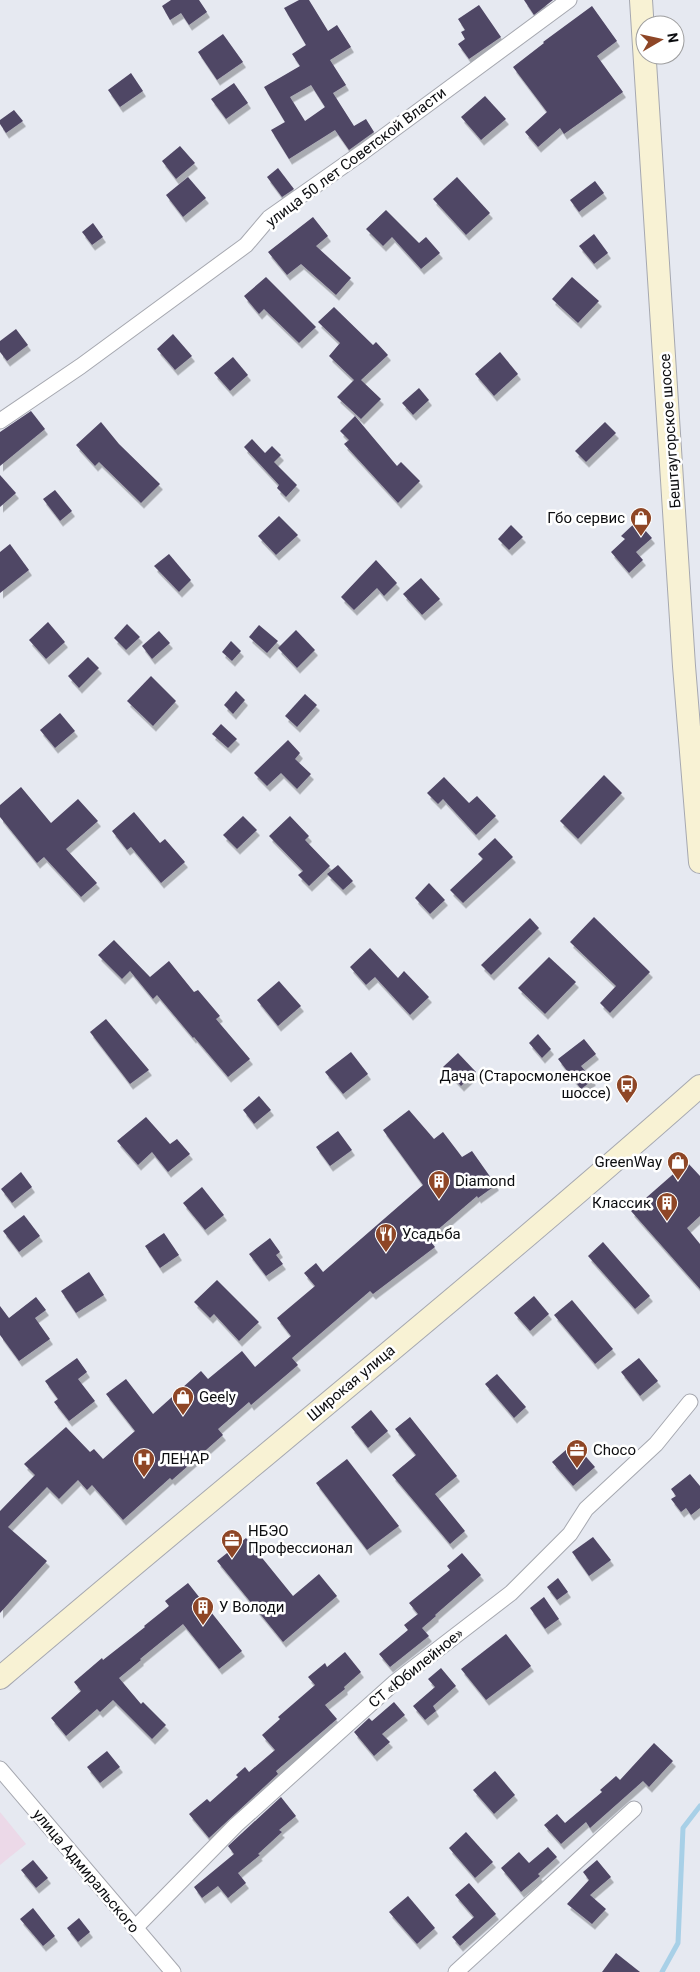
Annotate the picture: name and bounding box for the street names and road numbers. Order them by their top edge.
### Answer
street label: улица 50 лет Советской Власти [262,83,450,231]
street label: Бештаугорское шоссе [656,353,684,509]
street label: Широкая улица [303,1341,399,1425]
street label: СТ «Юбилейное» [365,1624,467,1712]
street label: улица Адмиральского [29,1805,143,1937]

